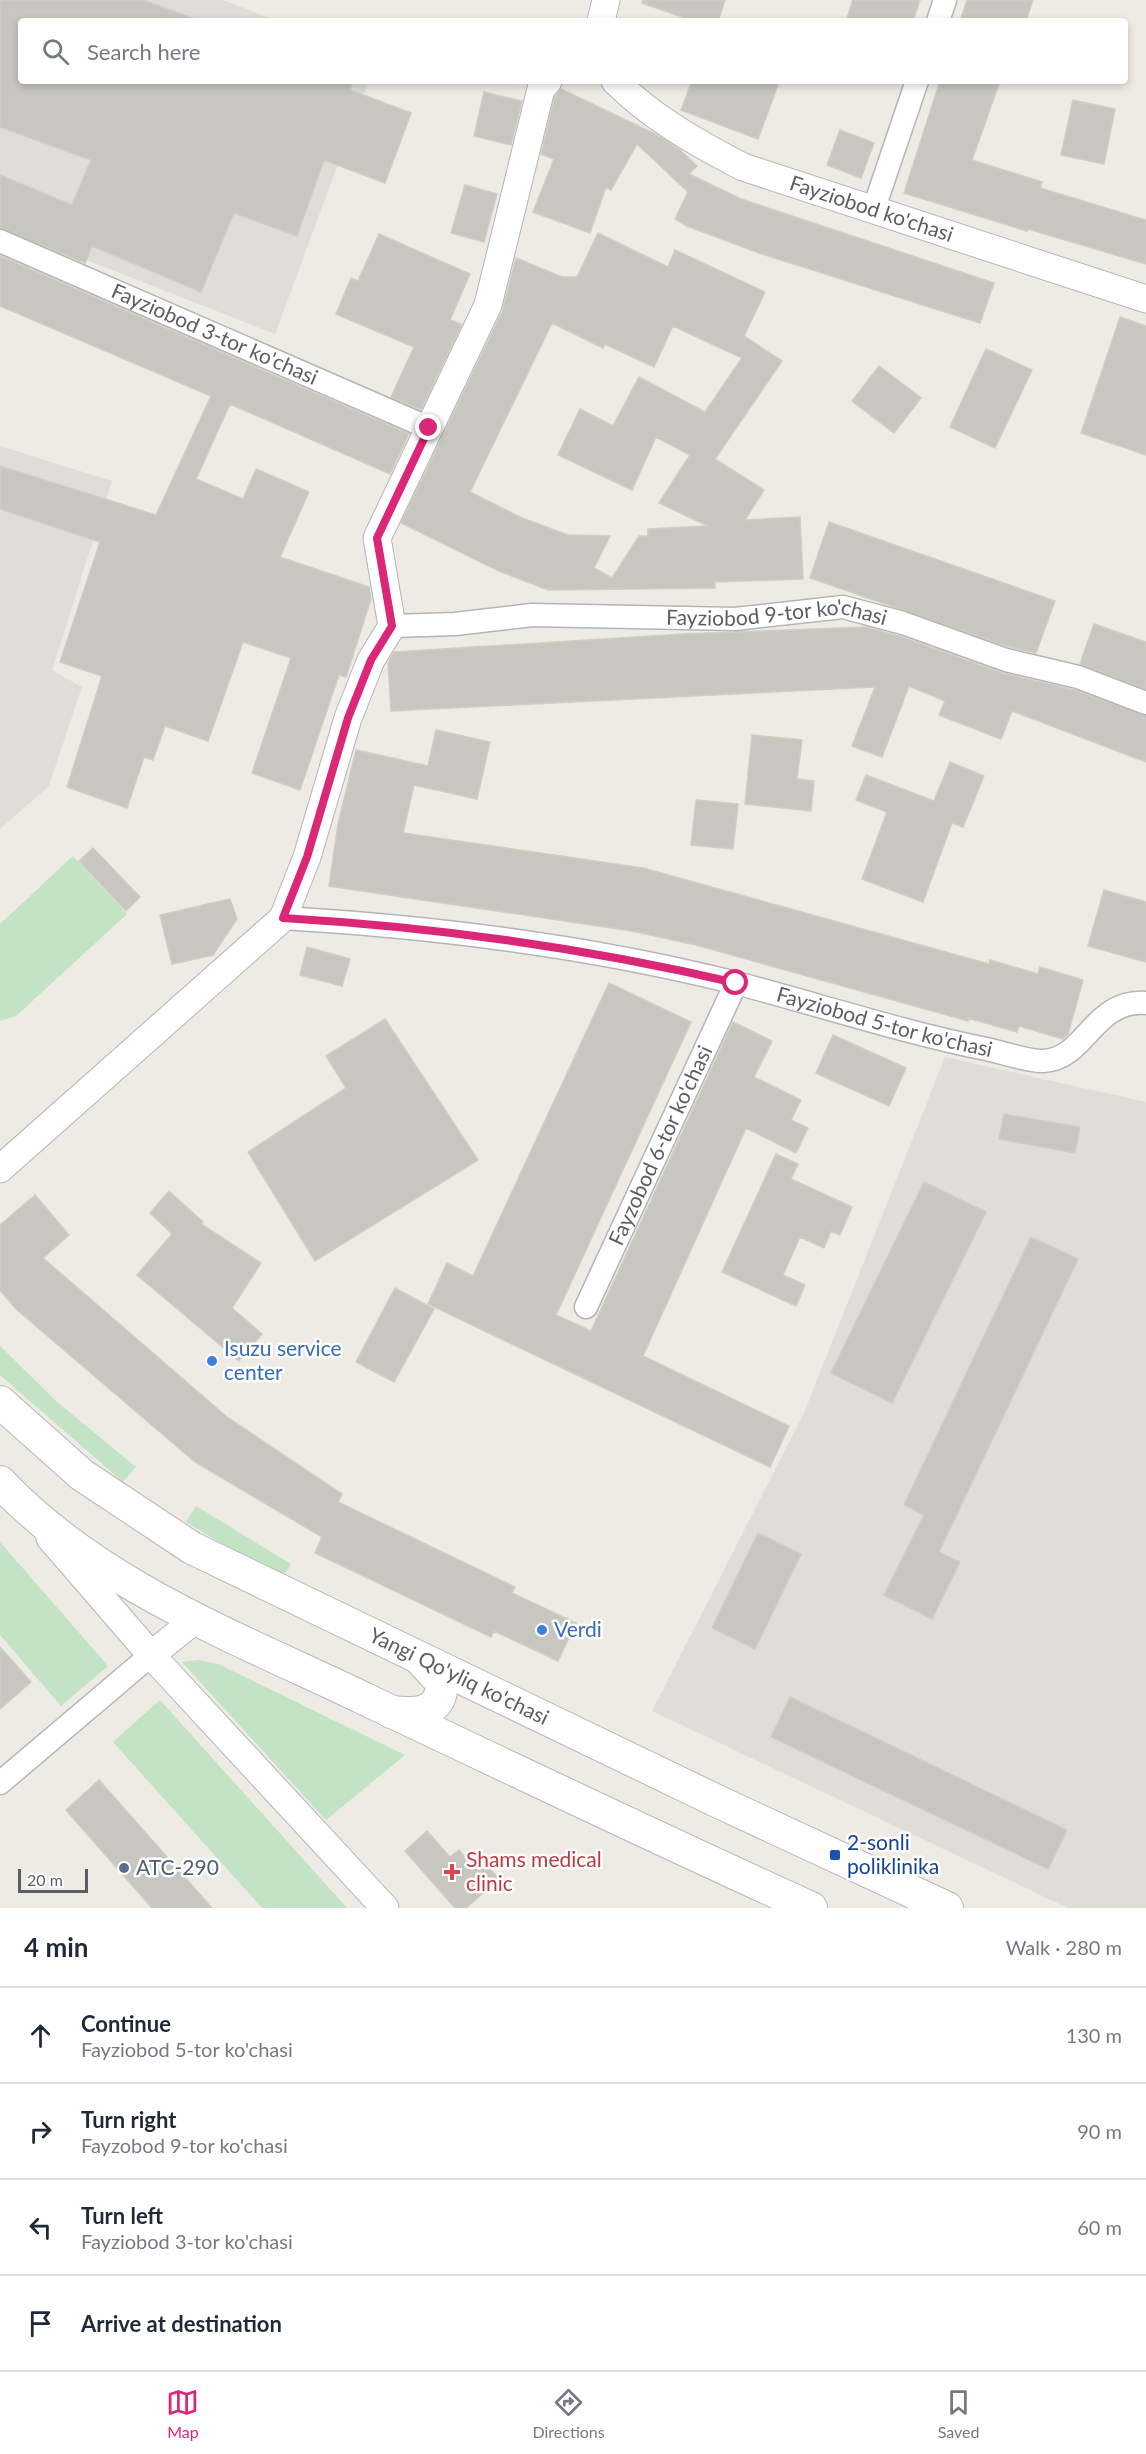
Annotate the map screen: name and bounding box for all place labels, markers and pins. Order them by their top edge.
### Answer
place label: Isuzu service center [224,1335,342,1384]
marker: Isuzu service center [205,1354,219,1368]
place label: Verdi [554,1616,602,1641]
marker: Verdi [535,1623,549,1637]
place label: 2-sonli poliklinika [847,1829,939,1878]
place label: Shams medical clinic [466,1846,602,1895]
marker: 2-sonli poliklinika [828,1848,842,1862]
place label: ATC-290 [136,1854,219,1879]
marker: ATC-290 [117,1861,131,1875]
marker: Shams medical clinic [443,1863,461,1881]

